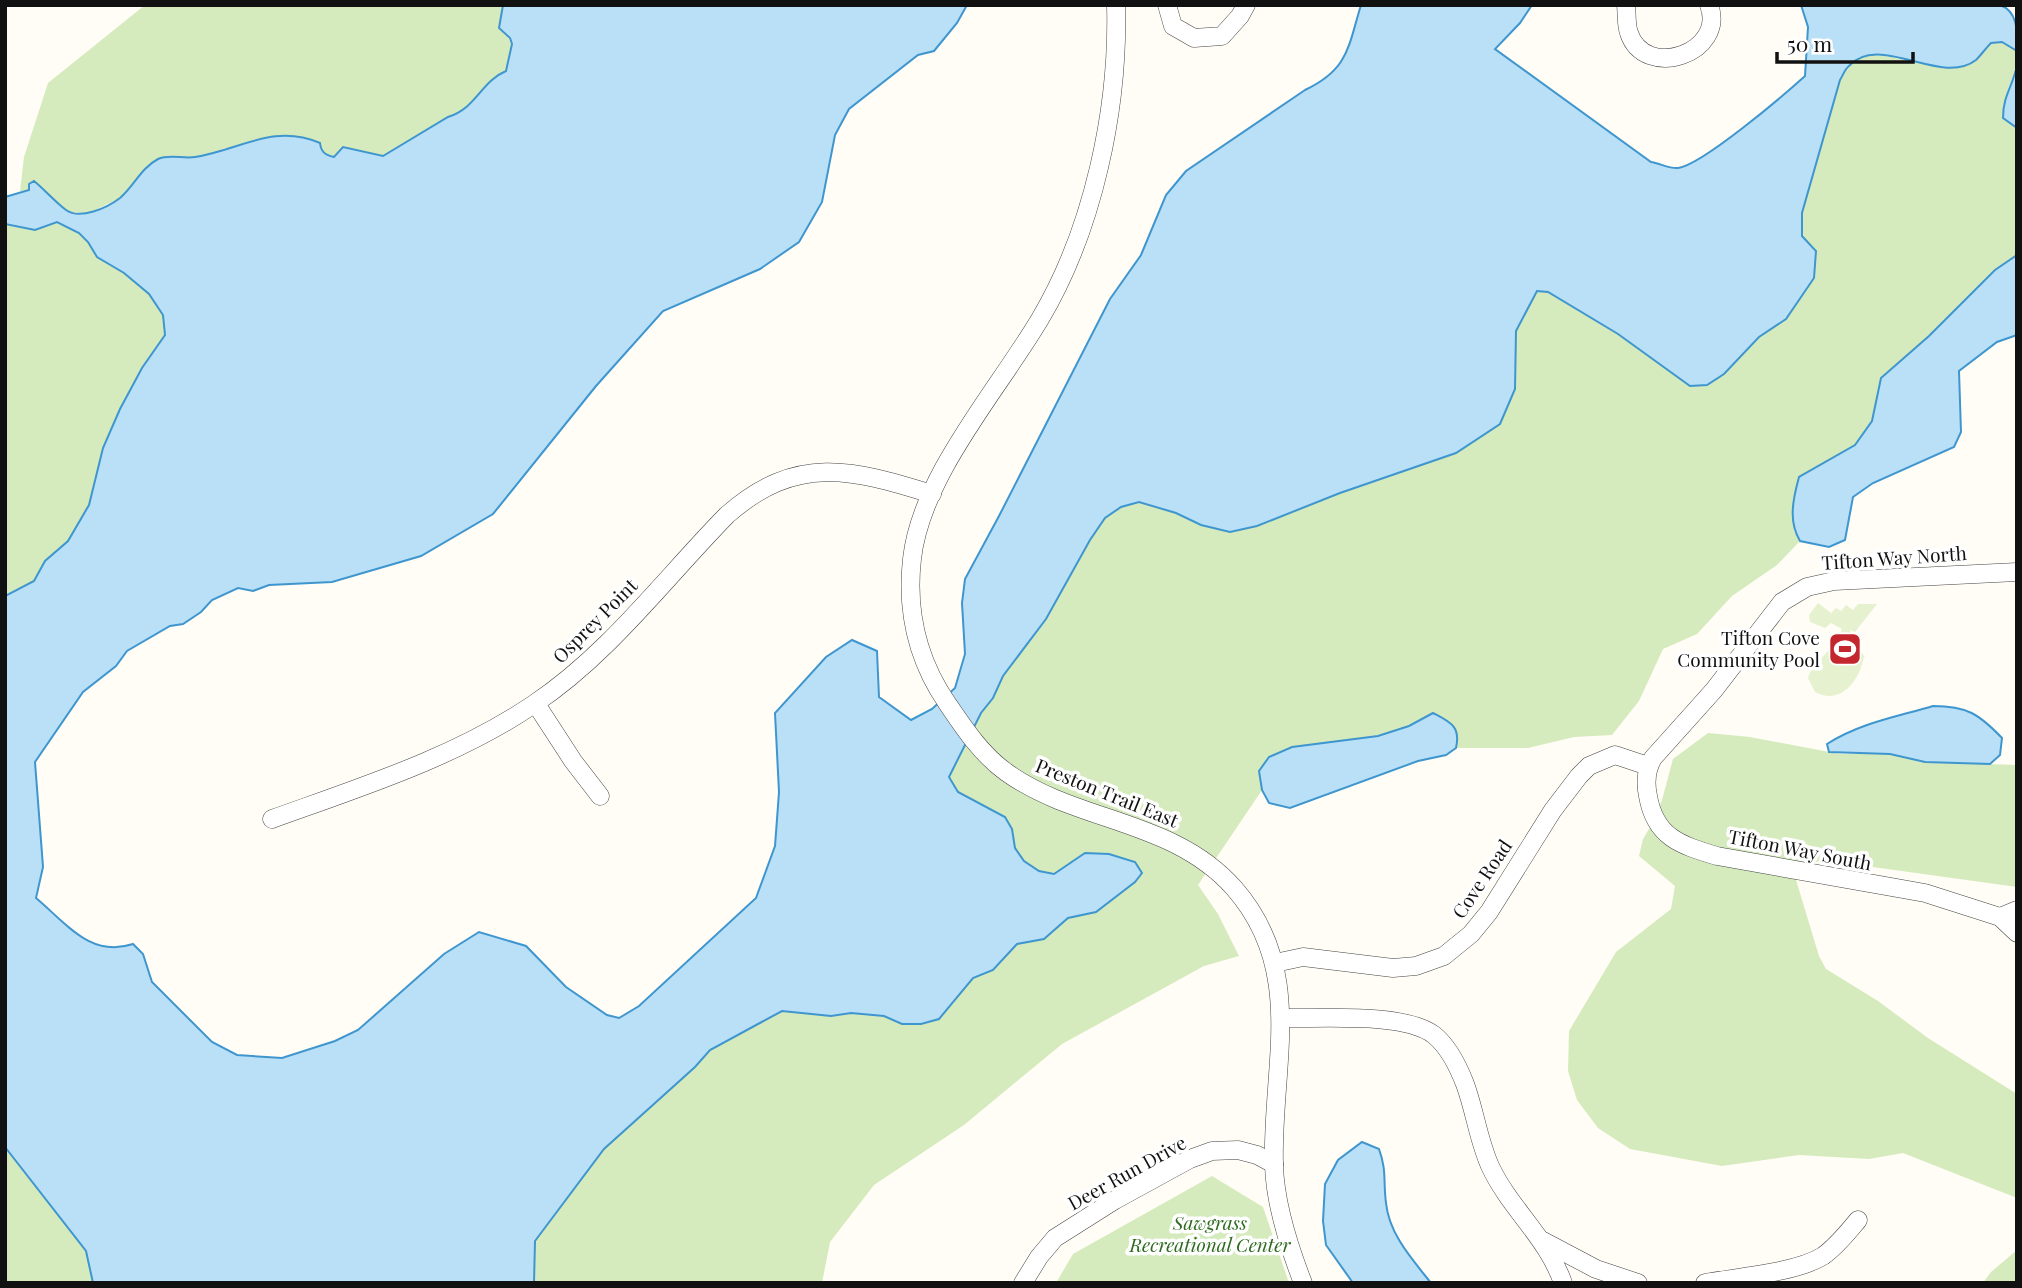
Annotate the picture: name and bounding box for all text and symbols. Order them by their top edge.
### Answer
scale bar [1777,21,1913,65]
text: 50 m [1787,29,1833,57]
street label: Tifton Way North [1820,539,1967,575]
street label: Osprey Point [546,572,643,668]
place label: Tifton Cove Community Pool [1677,624,1821,672]
sports icon: Tifton Cove Community Pool [1826,630,1864,668]
street label: Preston Trail East [1032,752,1183,833]
street label: Tifton Way South [1726,822,1874,876]
street label: Cove Road [1445,834,1517,923]
street label: Deer Run Drive [1063,1129,1190,1215]
park label: Sawgrass Recreational Center [1129,1209,1291,1257]

